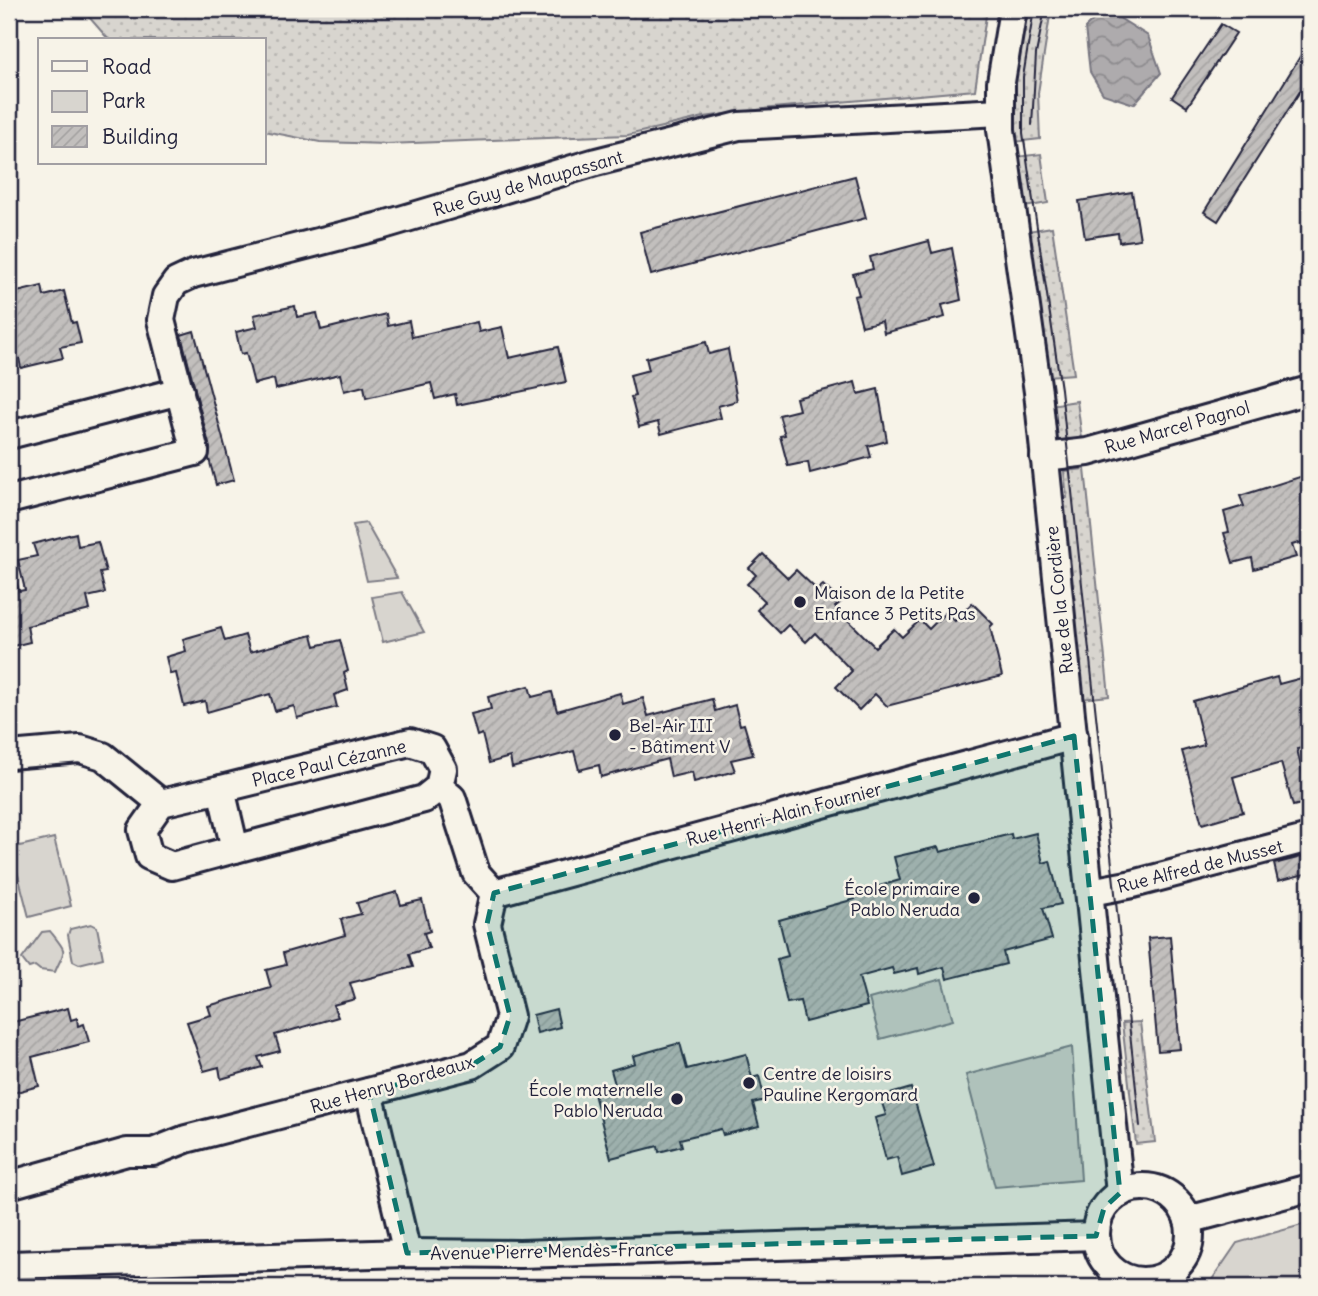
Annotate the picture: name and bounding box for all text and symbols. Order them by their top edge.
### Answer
legend [38,38,266,164]
text: Road [102,53,151,80]
text: Park [102,87,145,114]
text: Building [102,123,178,150]
street label: Rue Guy de Maupassant [430,145,626,221]
street label: Rue Marcel Pagnol [1102,395,1252,459]
street label: Rue de la Cordière [1040,525,1078,675]
place label: Maison de la Petite Enfance 3 Petits Pas [814,581,976,625]
marker: Maison de la Petite Enfance 3 Petits Pas [792,594,808,610]
place label: Bel-Air III - Bâtiment V [629,714,731,758]
marker: Bel-Air III - Bâtiment V [607,727,623,743]
street label: Place Paul Cézanne [250,734,408,792]
street label: Rue Henri-Alain Fournier [684,777,885,851]
street label: Rue Alfred de Musset [1115,834,1285,898]
place label: École primaire Pablo Neruda [844,877,960,921]
marker: École primaire Pablo Neruda [966,890,982,906]
street label: Rue Henry Bordeaux [307,1050,477,1118]
place label: Centre de loisirs Pauline Kergomard [763,1062,918,1106]
marker: Centre de loisirs Pauline Kergomard [741,1075,757,1091]
place label: École maternelle Pablo Neruda [529,1078,663,1122]
marker: École maternelle Pablo Neruda [669,1091,685,1107]
street label: Avenue Pierre Mendès-France [430,1237,674,1265]

